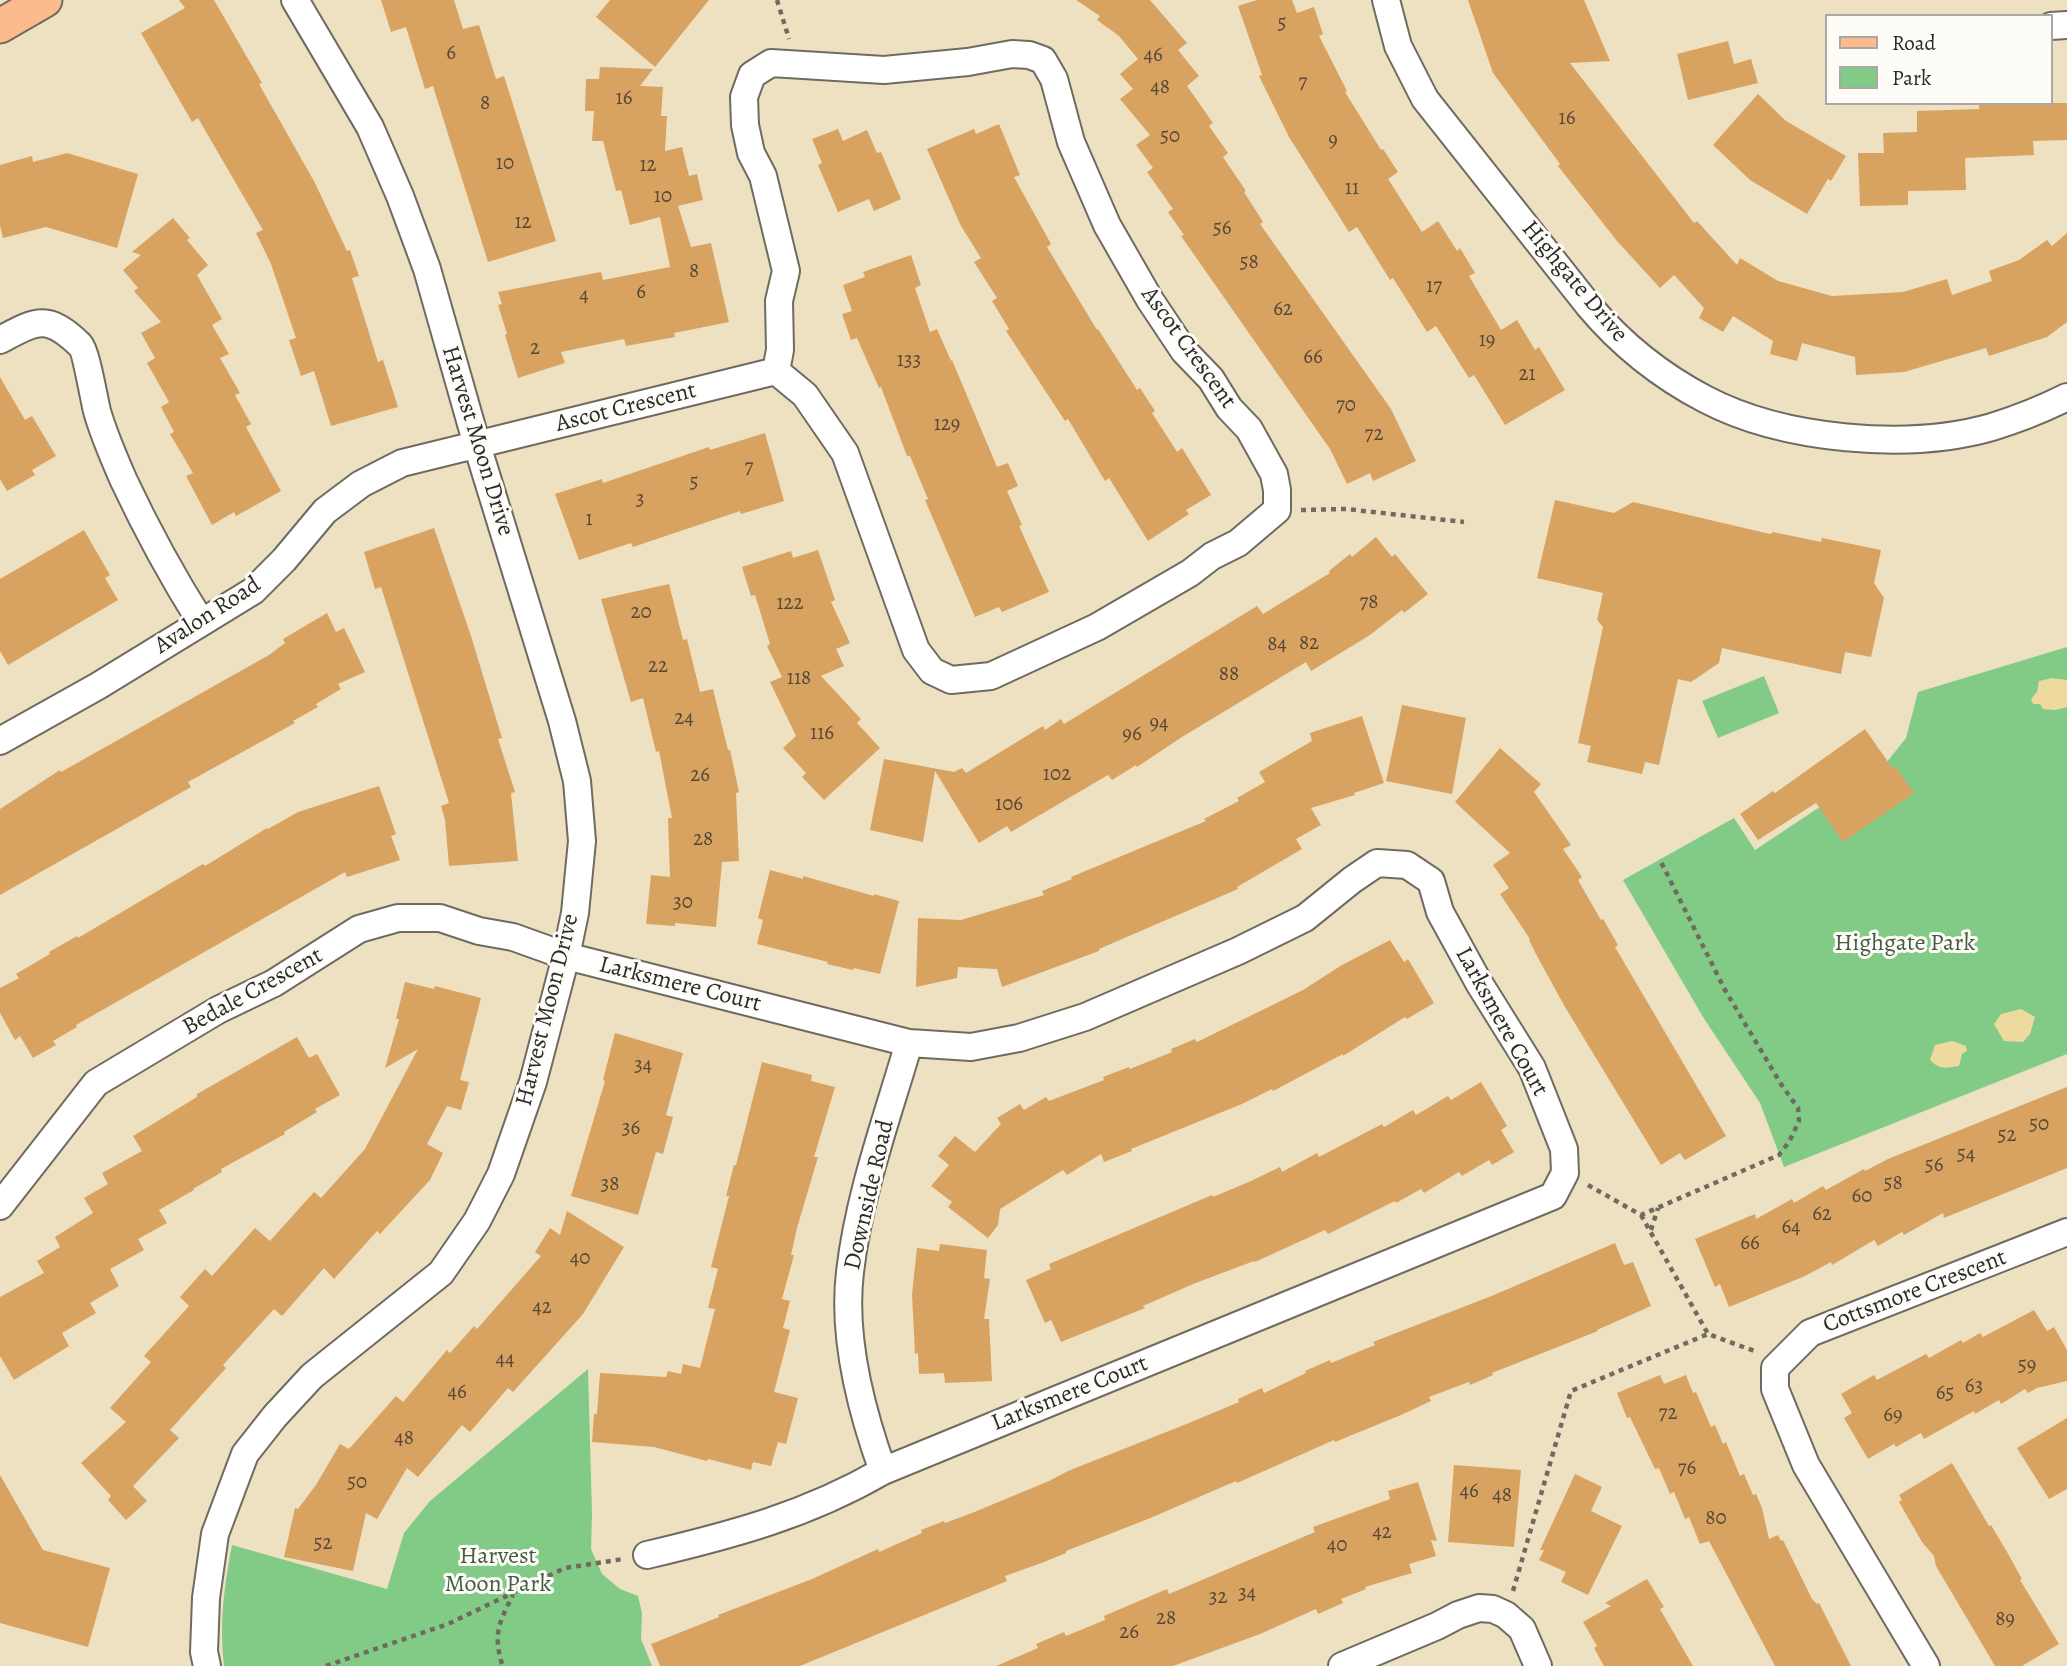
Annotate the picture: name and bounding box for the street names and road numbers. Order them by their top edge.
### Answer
street label: Highgate Drive [1515,215,1633,349]
street label: Ascot Crescent [1134,281,1242,415]
street label: Harvest Moon Drive [434,342,520,540]
street label: Ascot Crescent [553,377,699,439]
street label: Avalon Road [150,571,266,661]
street label: Harvest Moon Drive [510,911,586,1109]
street label: Bedale Crescent [178,942,328,1042]
street label: Larksmere Court [1448,942,1554,1102]
street label: Larksmere Court [596,951,764,1019]
street label: Downside Road [839,1117,901,1273]
street label: Cottsmore Crescent [1819,1244,2011,1340]
street label: Larksmere Court [988,1350,1152,1438]

